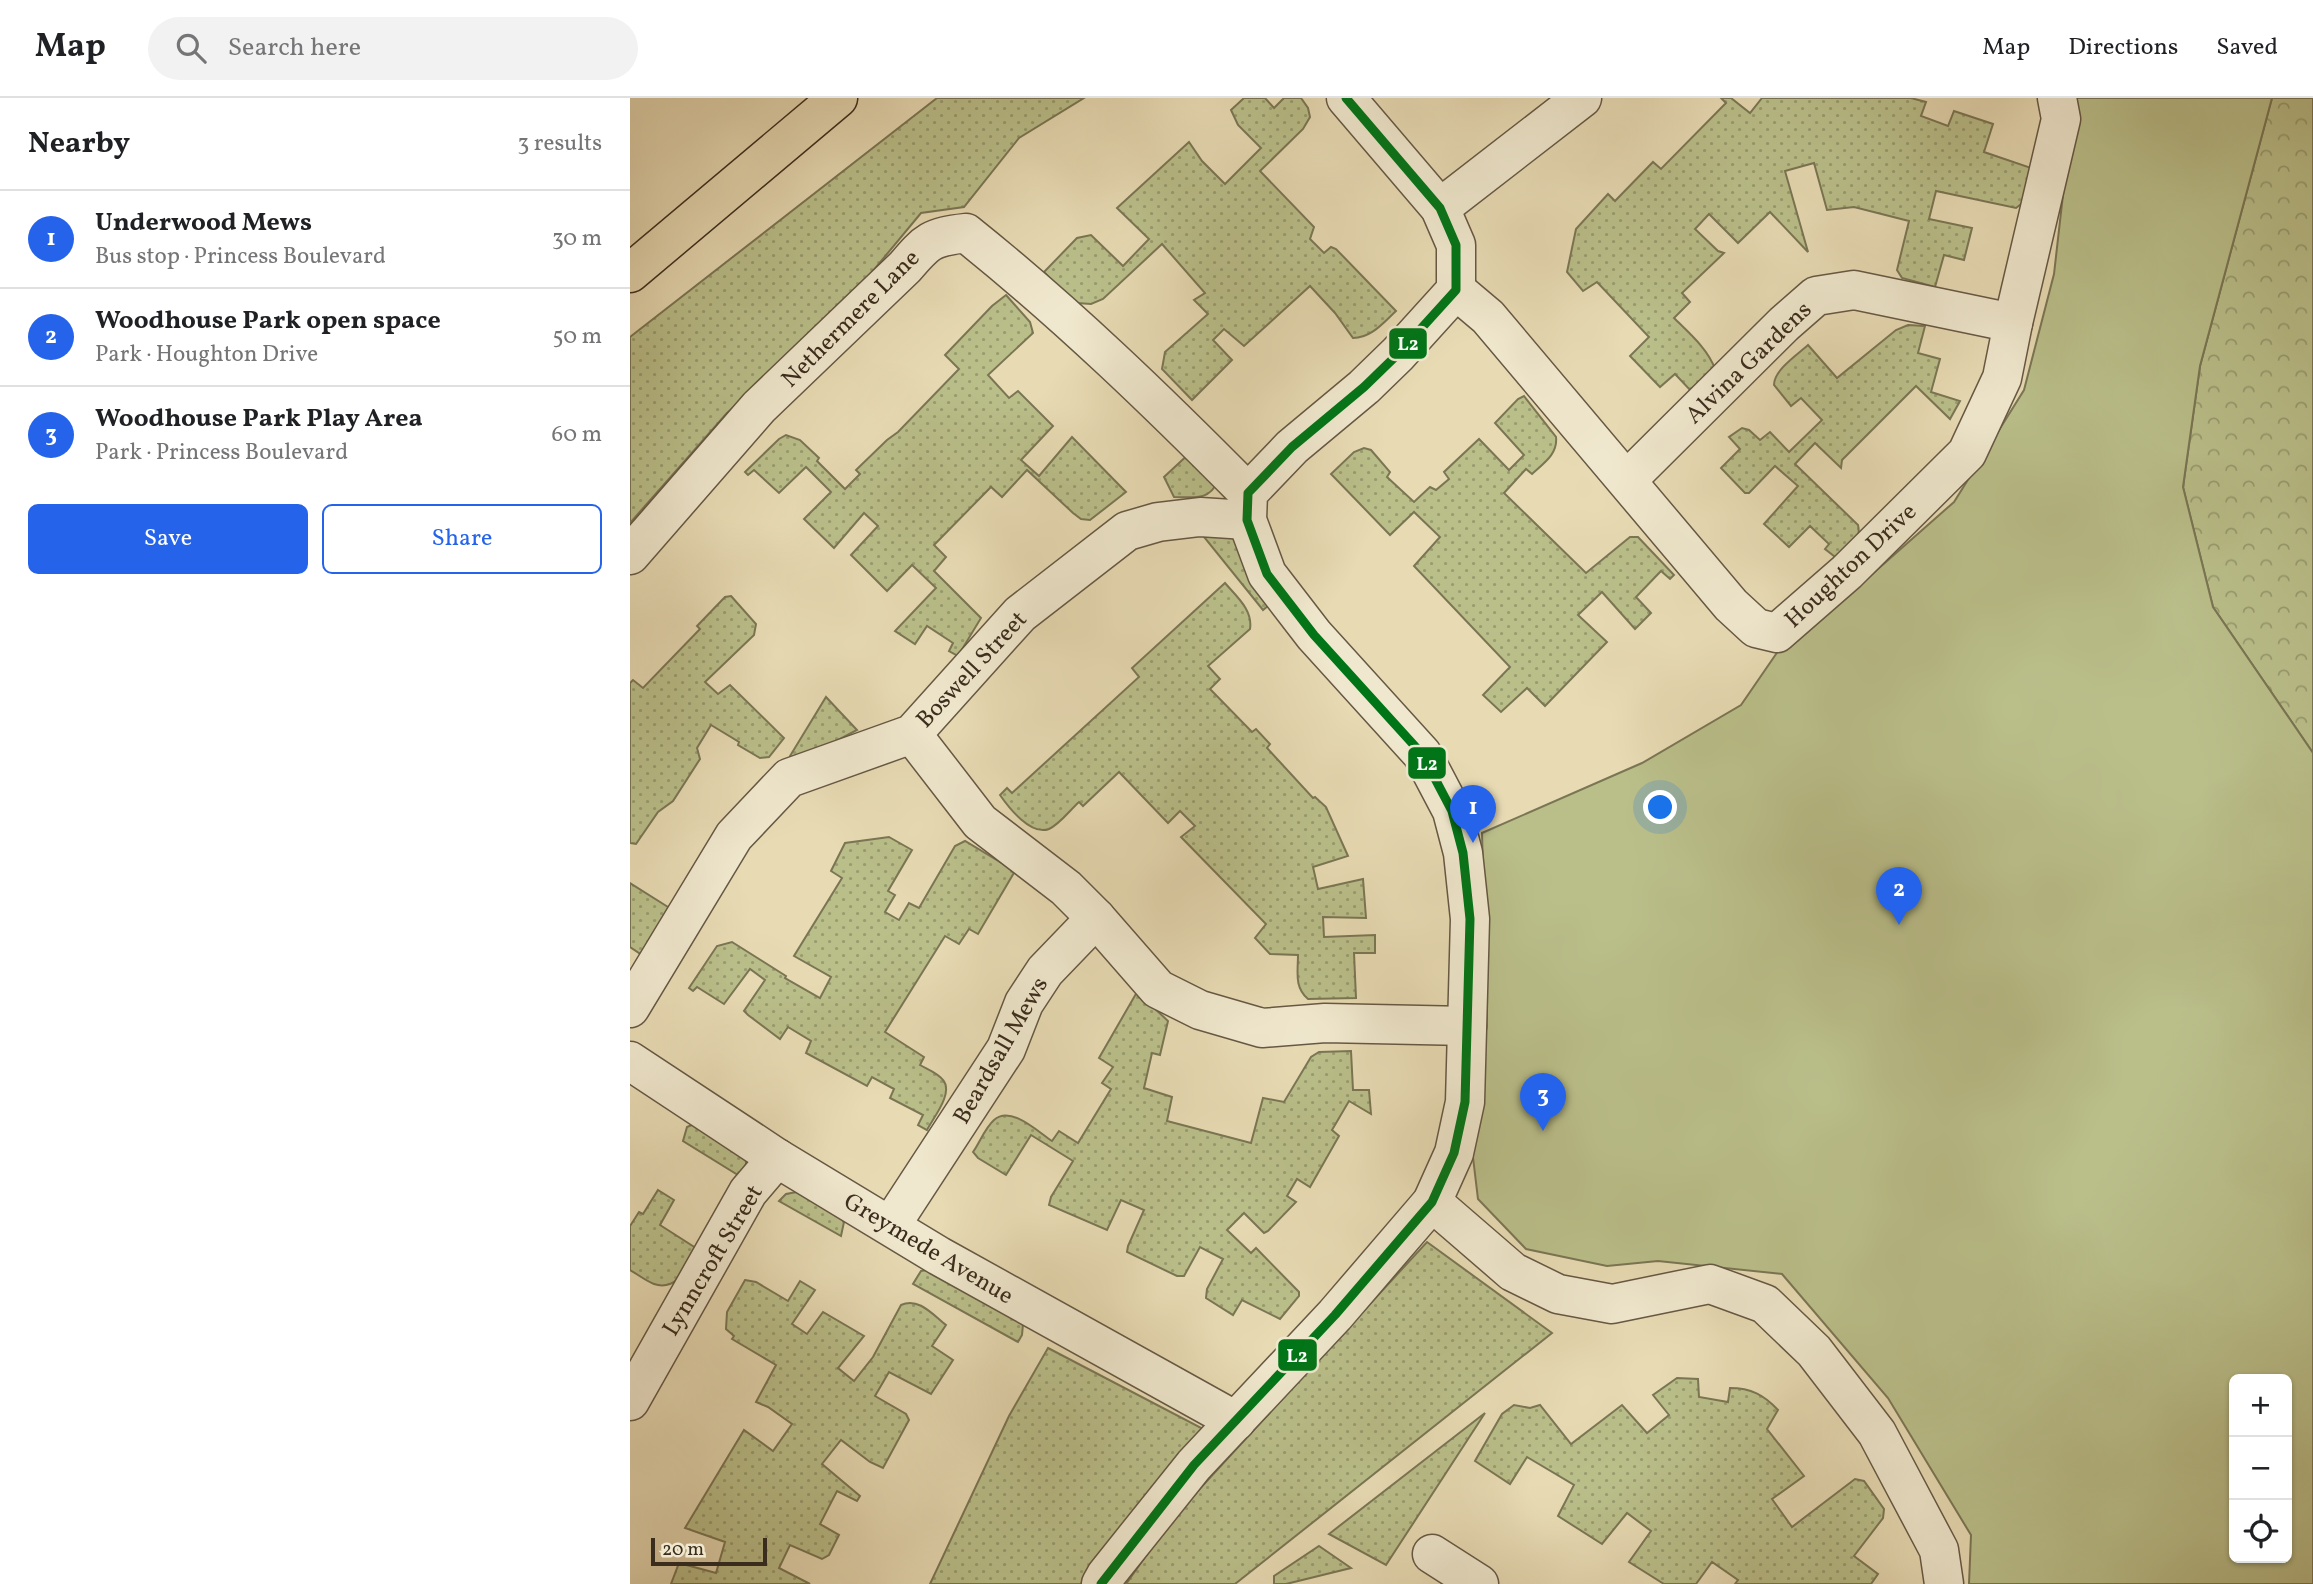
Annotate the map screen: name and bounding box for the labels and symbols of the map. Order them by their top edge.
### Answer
street label: Nethermere Lane [775,243,928,396]
street label: Alvina Gardens [1679,294,1820,433]
line badge: L2 [1388,327,1428,360]
text: L2 [1397,332,1419,358]
street label: Houghton Drive [1778,496,1925,637]
street label: Boswell Street [909,604,1036,737]
line badge: L2 [1407,746,1447,780]
text: L2 [1416,752,1438,778]
pin: 1 [1450,785,1496,843]
your location [1643,790,1677,824]
pin: 2 [1876,867,1922,925]
street label: Beardsall Mews [946,971,1058,1131]
pin: 3 [1520,1073,1566,1131]
street label: Lynncroft Street [655,1179,772,1343]
street label: Greymede Avenue [837,1186,1019,1314]
line badge: L2 [1277,1338,1318,1372]
text: L2 [1286,1344,1308,1370]
scale bar [651,1535,766,1567]

